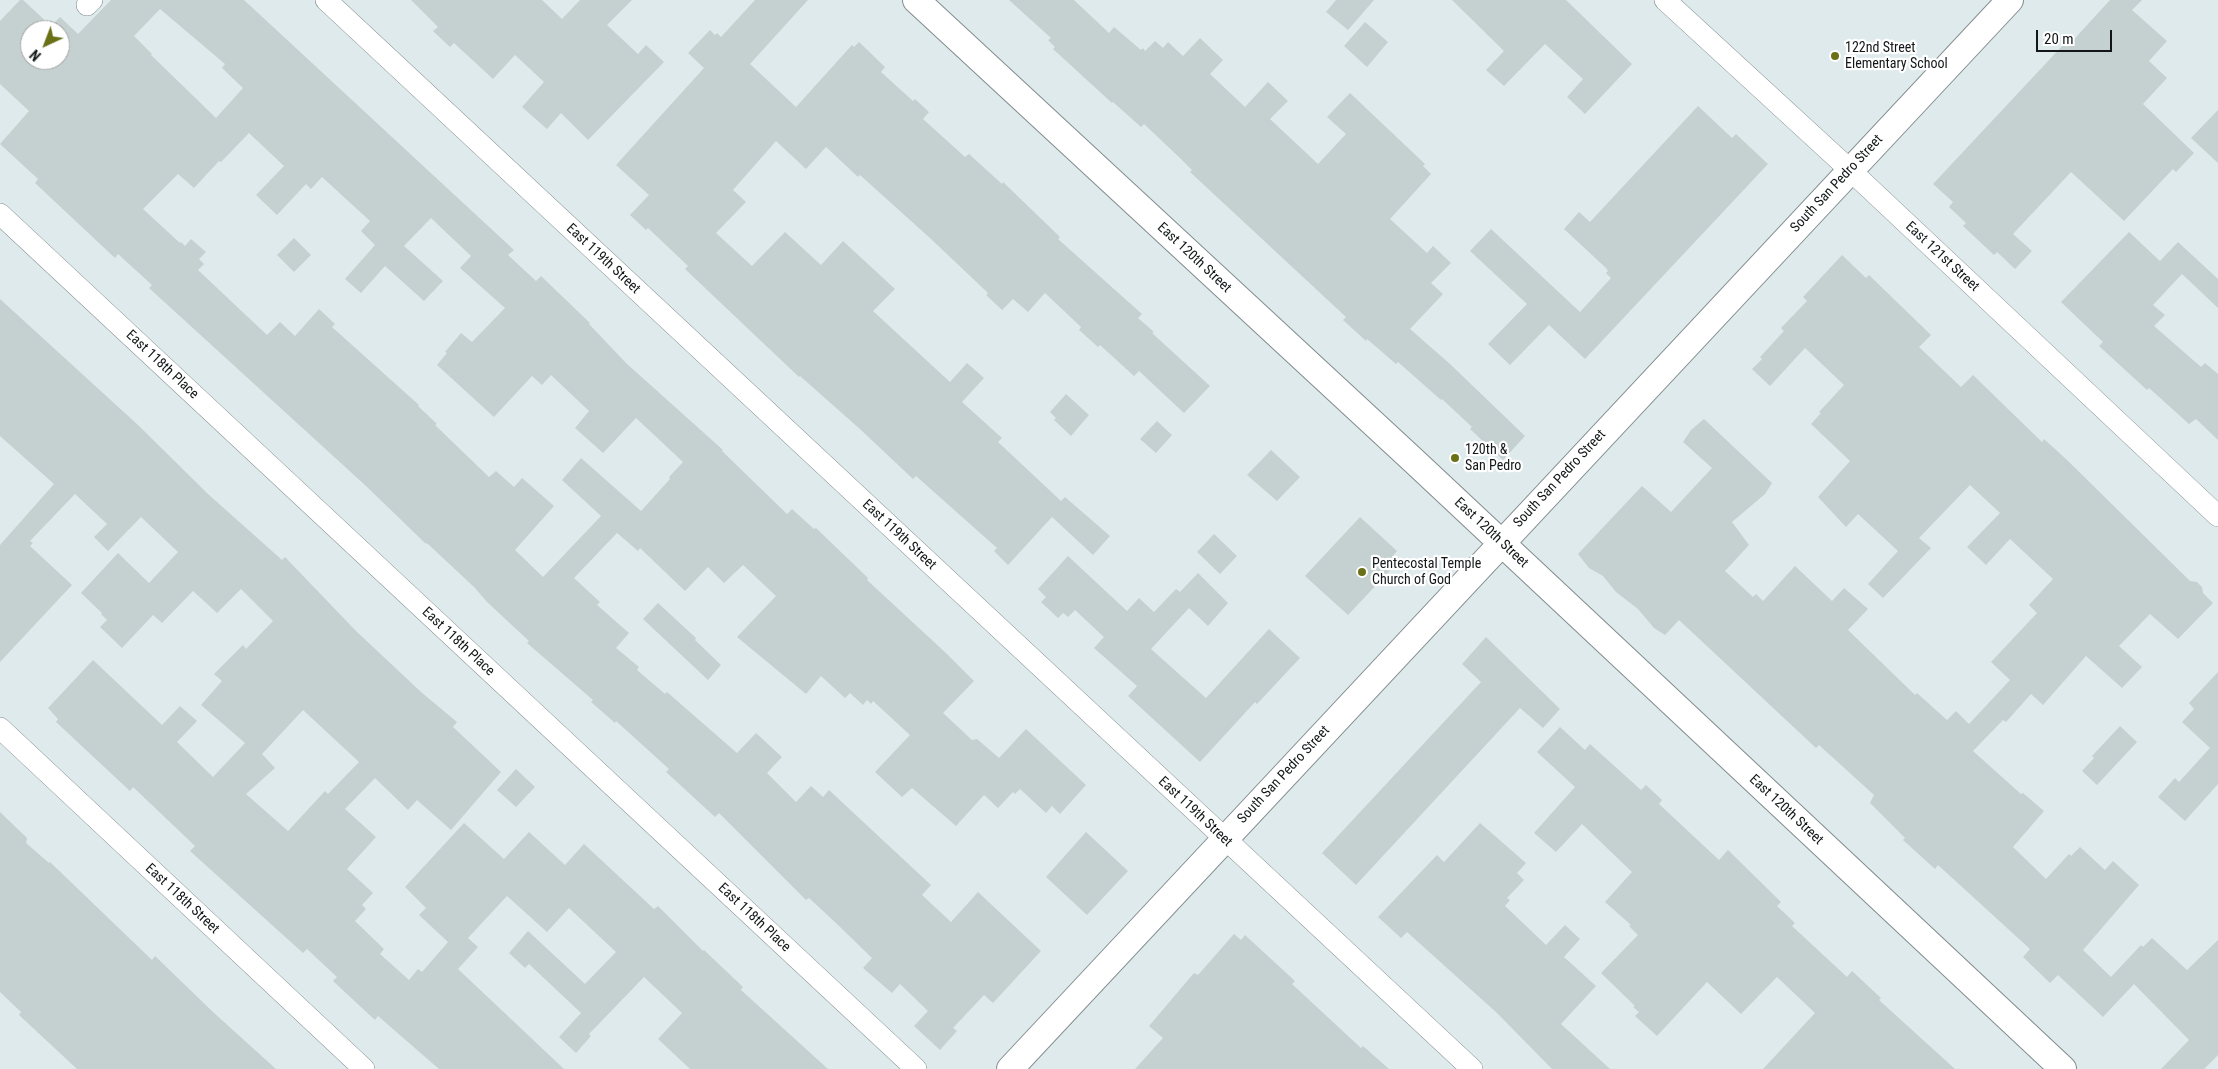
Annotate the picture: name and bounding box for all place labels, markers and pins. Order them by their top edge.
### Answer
place label: 122nd Street Elementary School [1845,40,1948,72]
marker: 122nd Street Elementary School [1829,50,1841,62]
place label: 120th & San Pedro [1465,442,1521,474]
marker: 120th & San Pedro [1449,452,1461,464]
place label: Pentecostal Temple Church of God [1372,556,1481,588]
marker: Pentecostal Temple Church of God [1356,566,1368,578]

